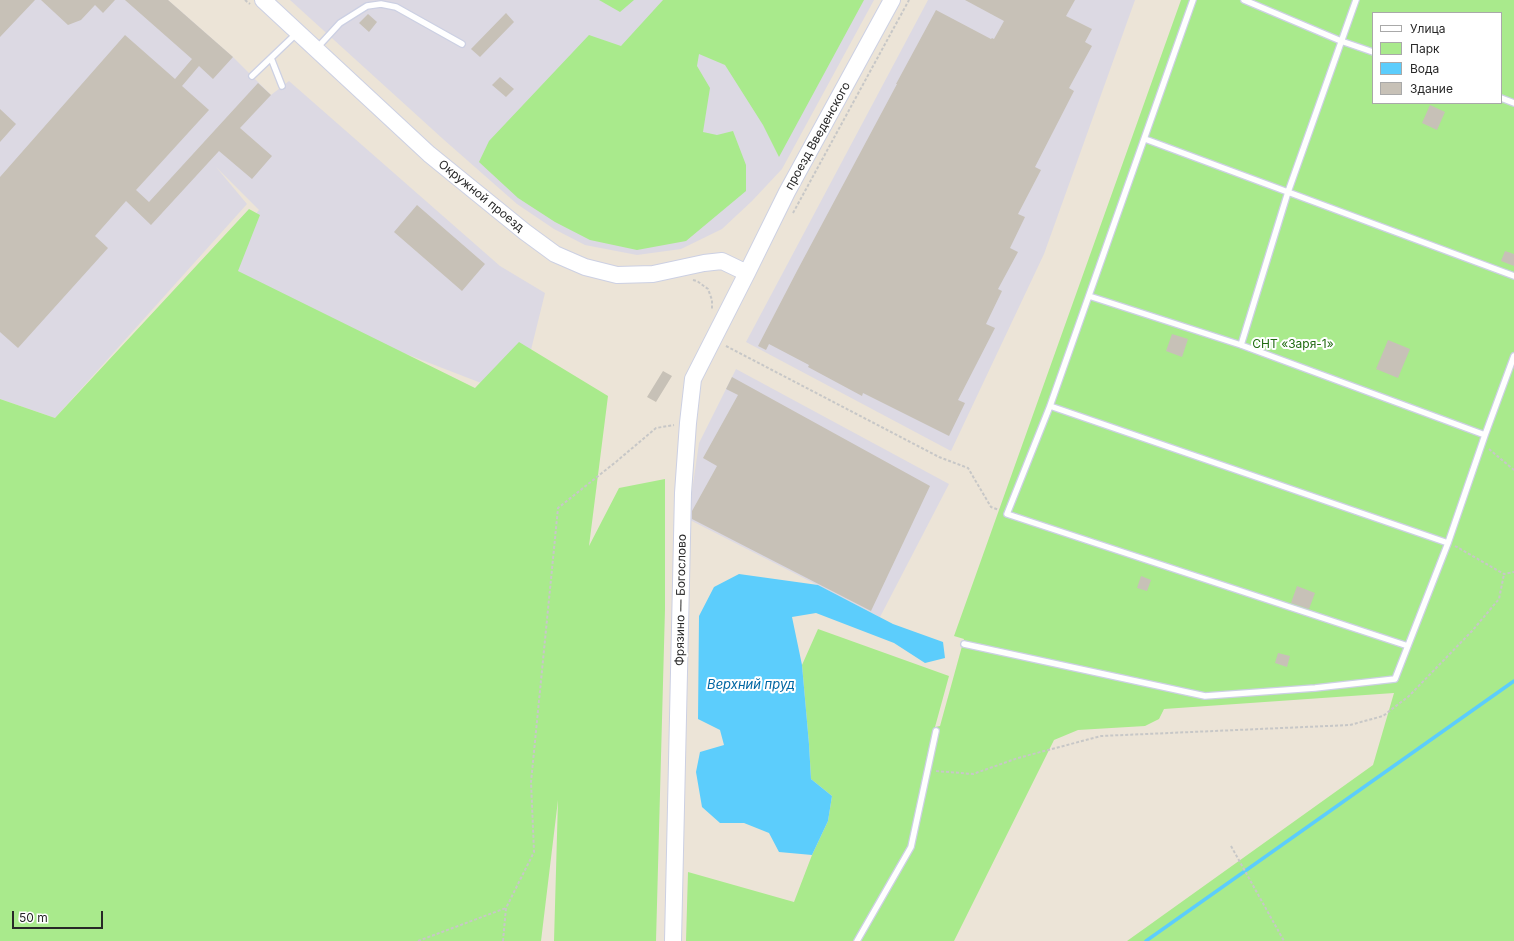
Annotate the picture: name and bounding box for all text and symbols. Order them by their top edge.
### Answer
legend [1372,12,1502,104]
text: Улица [1410,21,1445,36]
text: Парк [1410,41,1440,56]
text: Вода [1410,61,1439,76]
street label: проезд Введенского [782,80,854,192]
text: Здание [1410,81,1453,96]
street label: Окружной проезд [435,157,527,235]
park label: СНТ «Заря-1» [1252,337,1334,351]
street label: Фрязино — Богослово [673,534,689,666]
water label: Верхний пруд [707,677,795,693]
scale bar [14,903,105,929]
text: 50 m [19,910,48,925]

